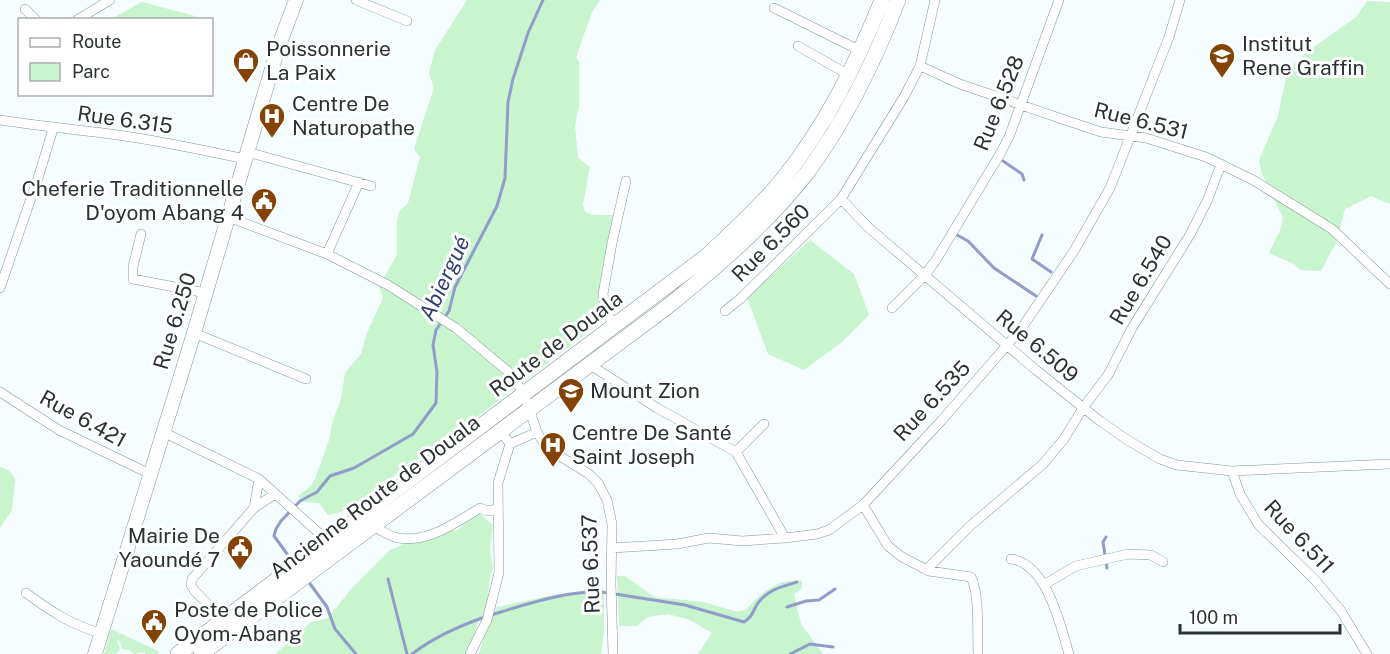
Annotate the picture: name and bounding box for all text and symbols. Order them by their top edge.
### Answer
legend [18,18,213,96]
text: Route [72,31,121,52]
place label: Institut Rene Graffin [1242,31,1365,80]
place label: Poissonnerie La Paix [266,36,391,85]
school or university icon: Institut Rene Graffin [1207,41,1237,79]
shop icon: Poissonnerie La Paix [231,46,261,84]
street label: Rue 6.528 [968,52,1029,154]
text: Parc [72,61,110,82]
place label: Centre De Naturopathe [292,91,415,140]
street label: Rue 6.531 [1091,97,1191,144]
street label: Rue 6.315 [76,100,174,139]
hospital icon: Centre De Naturopathe [257,101,287,139]
place label: Cheferie Traditionnelle D'oyom Abang 4 [21,176,244,225]
public building icon: Cheferie Traditionnelle D'oyom Abang 4 [249,186,279,224]
street label: Rue 6.560 [726,198,815,287]
street label: Rue 6.540 [1104,230,1177,329]
water label: Abiergué [413,232,475,324]
street label: Rue 6.250 [148,269,201,372]
street label: Route de Douala [484,286,627,402]
street label: Rue 6.509 [991,304,1084,387]
street label: Rue 6.535 [888,355,975,446]
school or university icon: Mount Zion [556,376,586,414]
place label: Mount Zion [590,378,700,403]
street label: Rue 6.421 [36,385,131,453]
street label: Ancienne Route de Douala [265,409,485,584]
place label: Centre De Santé Saint Joseph [572,420,732,469]
hospital icon: Centre De Santé Saint Joseph [538,430,568,468]
street label: Rue 6.511 [1259,495,1340,579]
street label: Rue 6.537 [576,514,605,614]
place label: Mairie De Yaoundé 7 [119,523,220,572]
public building icon: Mairie De Yaoundé 7 [225,533,255,571]
place label: Poste de Police Oyom-Abang [174,597,323,646]
scale bar [1180,597,1340,635]
public building icon: Poste de Police Oyom-Abang [139,607,169,645]
text: 100 m [1189,607,1238,628]

